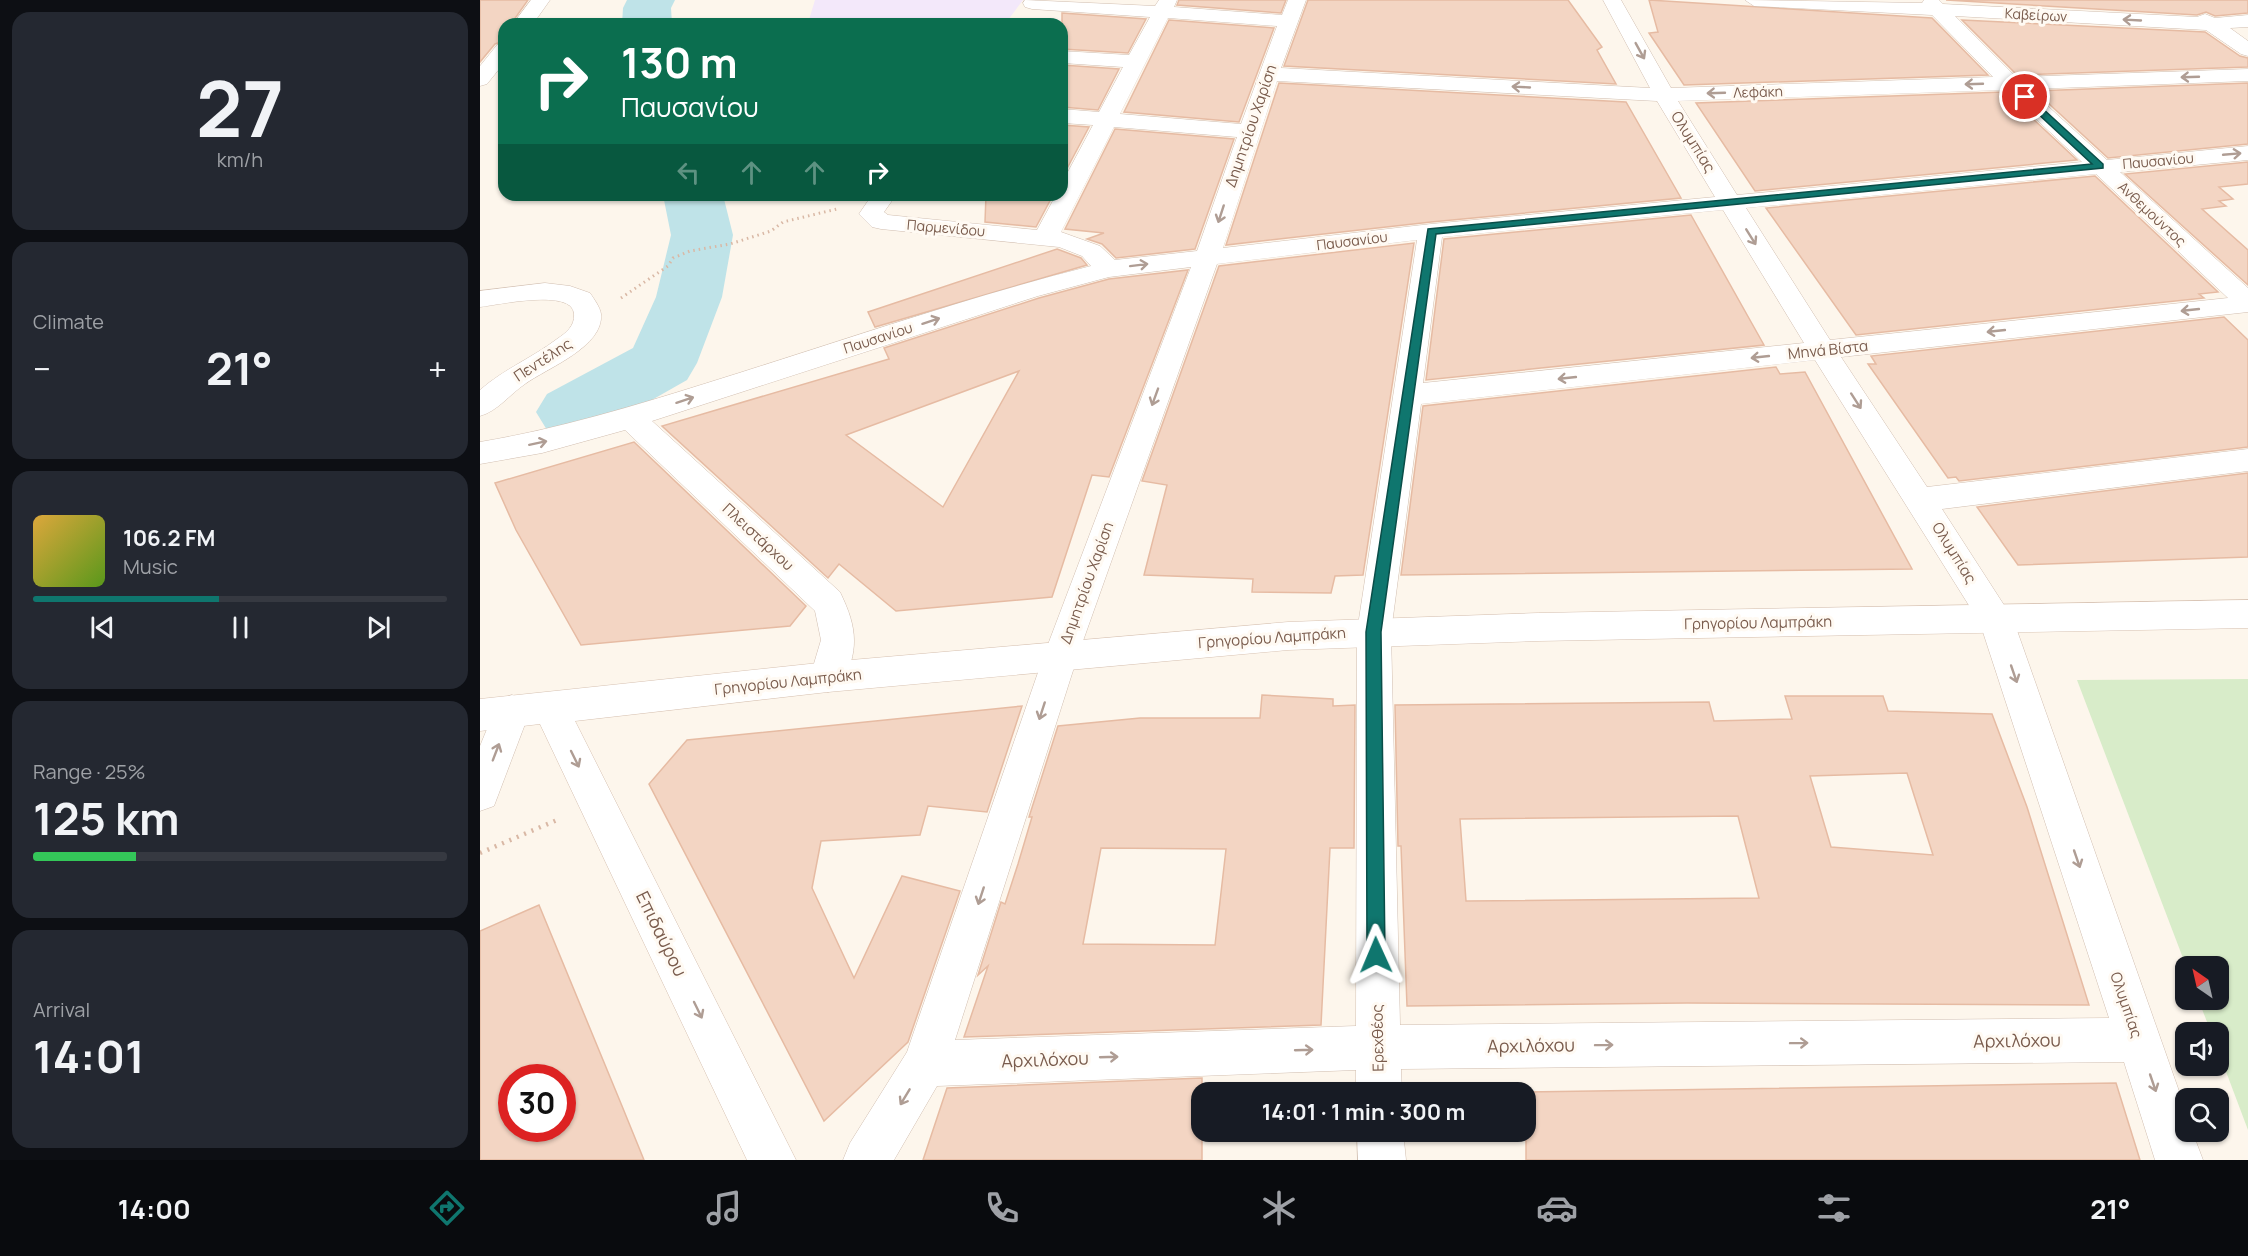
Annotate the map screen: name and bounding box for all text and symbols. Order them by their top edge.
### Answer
street label: Καβείρων [2004,3,2068,26]
one-way arrow [2122,14,2142,25]
text: 130 m [621,33,738,91]
icon: right [522,42,600,120]
one-way arrow [1635,42,1646,60]
text: 27 [196,54,284,160]
street label: Δημητρίου Χαρίση [1220,62,1281,190]
pin [1999,71,2050,122]
one-way arrow [2180,71,2200,82]
one-way arrow [1964,79,1984,90]
icon: arrive [2008,80,2041,113]
street label: Λεφάκη [1733,81,1783,102]
one-way arrow [1512,82,1532,93]
text: Παυσανίου [621,88,759,125]
one-way arrow [1706,88,1726,99]
street label: Ολυμπίας [1666,107,1721,176]
text: km/h [217,146,263,173]
street label: Παυσανίου [2122,148,2194,173]
one-way arrow [2221,148,2241,159]
icon: left [672,156,705,189]
icon: ahead [735,156,768,189]
icon: ahead [798,156,831,189]
icon: right [861,156,894,189]
street label: Ανθεμούντος [2114,177,2191,250]
one-way arrow [1215,204,1226,222]
street label: Παρμενίδου [906,215,986,240]
street label: Παυσανίου [1315,227,1389,254]
one-way arrow [1746,228,1758,245]
one-way arrow [1129,260,1149,271]
one-way arrow [2180,305,2200,316]
text: Climate [33,308,104,335]
one-way arrow [921,315,940,326]
street label: Παυσανίου [841,317,915,358]
one-way arrow [1987,326,2006,337]
street label: Πεντέλης [509,333,576,386]
street label: Μηνά Βίστα [1787,335,1869,364]
text: 21° [206,337,273,399]
text: − [33,346,51,391]
text: + [428,346,447,391]
one-way arrow [1751,352,1771,363]
one-way arrow [1557,373,1577,384]
one-way arrow [1149,387,1160,406]
one-way arrow [1849,393,1862,410]
one-way arrow [675,394,694,405]
one-way arrow [527,437,547,448]
street label: Πλειστάρχου [718,498,798,575]
street label: Ολυμπίας [1927,518,1982,587]
street label: Δημητρίου Χαρίση [1055,519,1118,647]
text: 106.2 FM [123,523,215,553]
text: Music [123,553,178,580]
icon: previous [86,611,119,644]
icon: pause [224,611,257,644]
icon: next [362,611,395,644]
street label: Γρηγορίου Λαμπράκη [1684,611,1832,634]
street label: Γρηγορίου Λαμπράκη [1197,622,1347,653]
street label: Γρηγορίου Λαμπράκη [713,663,863,700]
one-way arrow [2010,664,2021,683]
one-way arrow [1036,701,1047,720]
one-way arrow [491,744,502,762]
one-way arrow [570,750,582,768]
text: Range · 25% [33,758,146,785]
text: 125 km [33,787,180,849]
one-way arrow [2072,849,2083,868]
one-way arrow [974,886,985,905]
street label: Επιδαύρου [631,887,693,980]
position arrow [1344,923,1408,987]
north arrow [2175,956,2229,1010]
map controls [2175,956,2229,1142]
street label: Ολυμπίας [2105,969,2148,1041]
text: Arrival [33,996,90,1023]
one-way arrow [693,1000,705,1018]
street label: Ερεχθέος [1366,1004,1389,1072]
button: sound [2175,1022,2229,1076]
text: 14:01 [33,1025,145,1087]
street label: Αρχιλόχου [1973,1027,2061,1053]
street label: Αρχιλόχου [1487,1032,1575,1058]
one-way arrow [1788,1037,1808,1049]
one-way arrow [1593,1039,1613,1051]
one-way arrow [1294,1044,1314,1056]
street label: Αρχιλόχου [1001,1045,1089,1073]
one-way arrow [1099,1052,1119,1063]
speed limit sign: 30 [498,1064,576,1142]
one-way arrow [2148,1073,2159,1092]
one-way arrow [899,1088,911,1105]
button: search [2175,1088,2229,1142]
text: 14:01 · 1 min · 300 m [1262,1097,1465,1127]
icon: directions [426,1187,468,1229]
icon: music [703,1187,745,1229]
icon: phone [981,1187,1023,1229]
icon: climate [1258,1187,1300,1229]
icon: car [1536,1187,1578,1229]
icon: filters [1813,1187,1855,1229]
text: 14:00 [118,1190,191,1227]
text: 21° [2090,1190,2130,1227]

